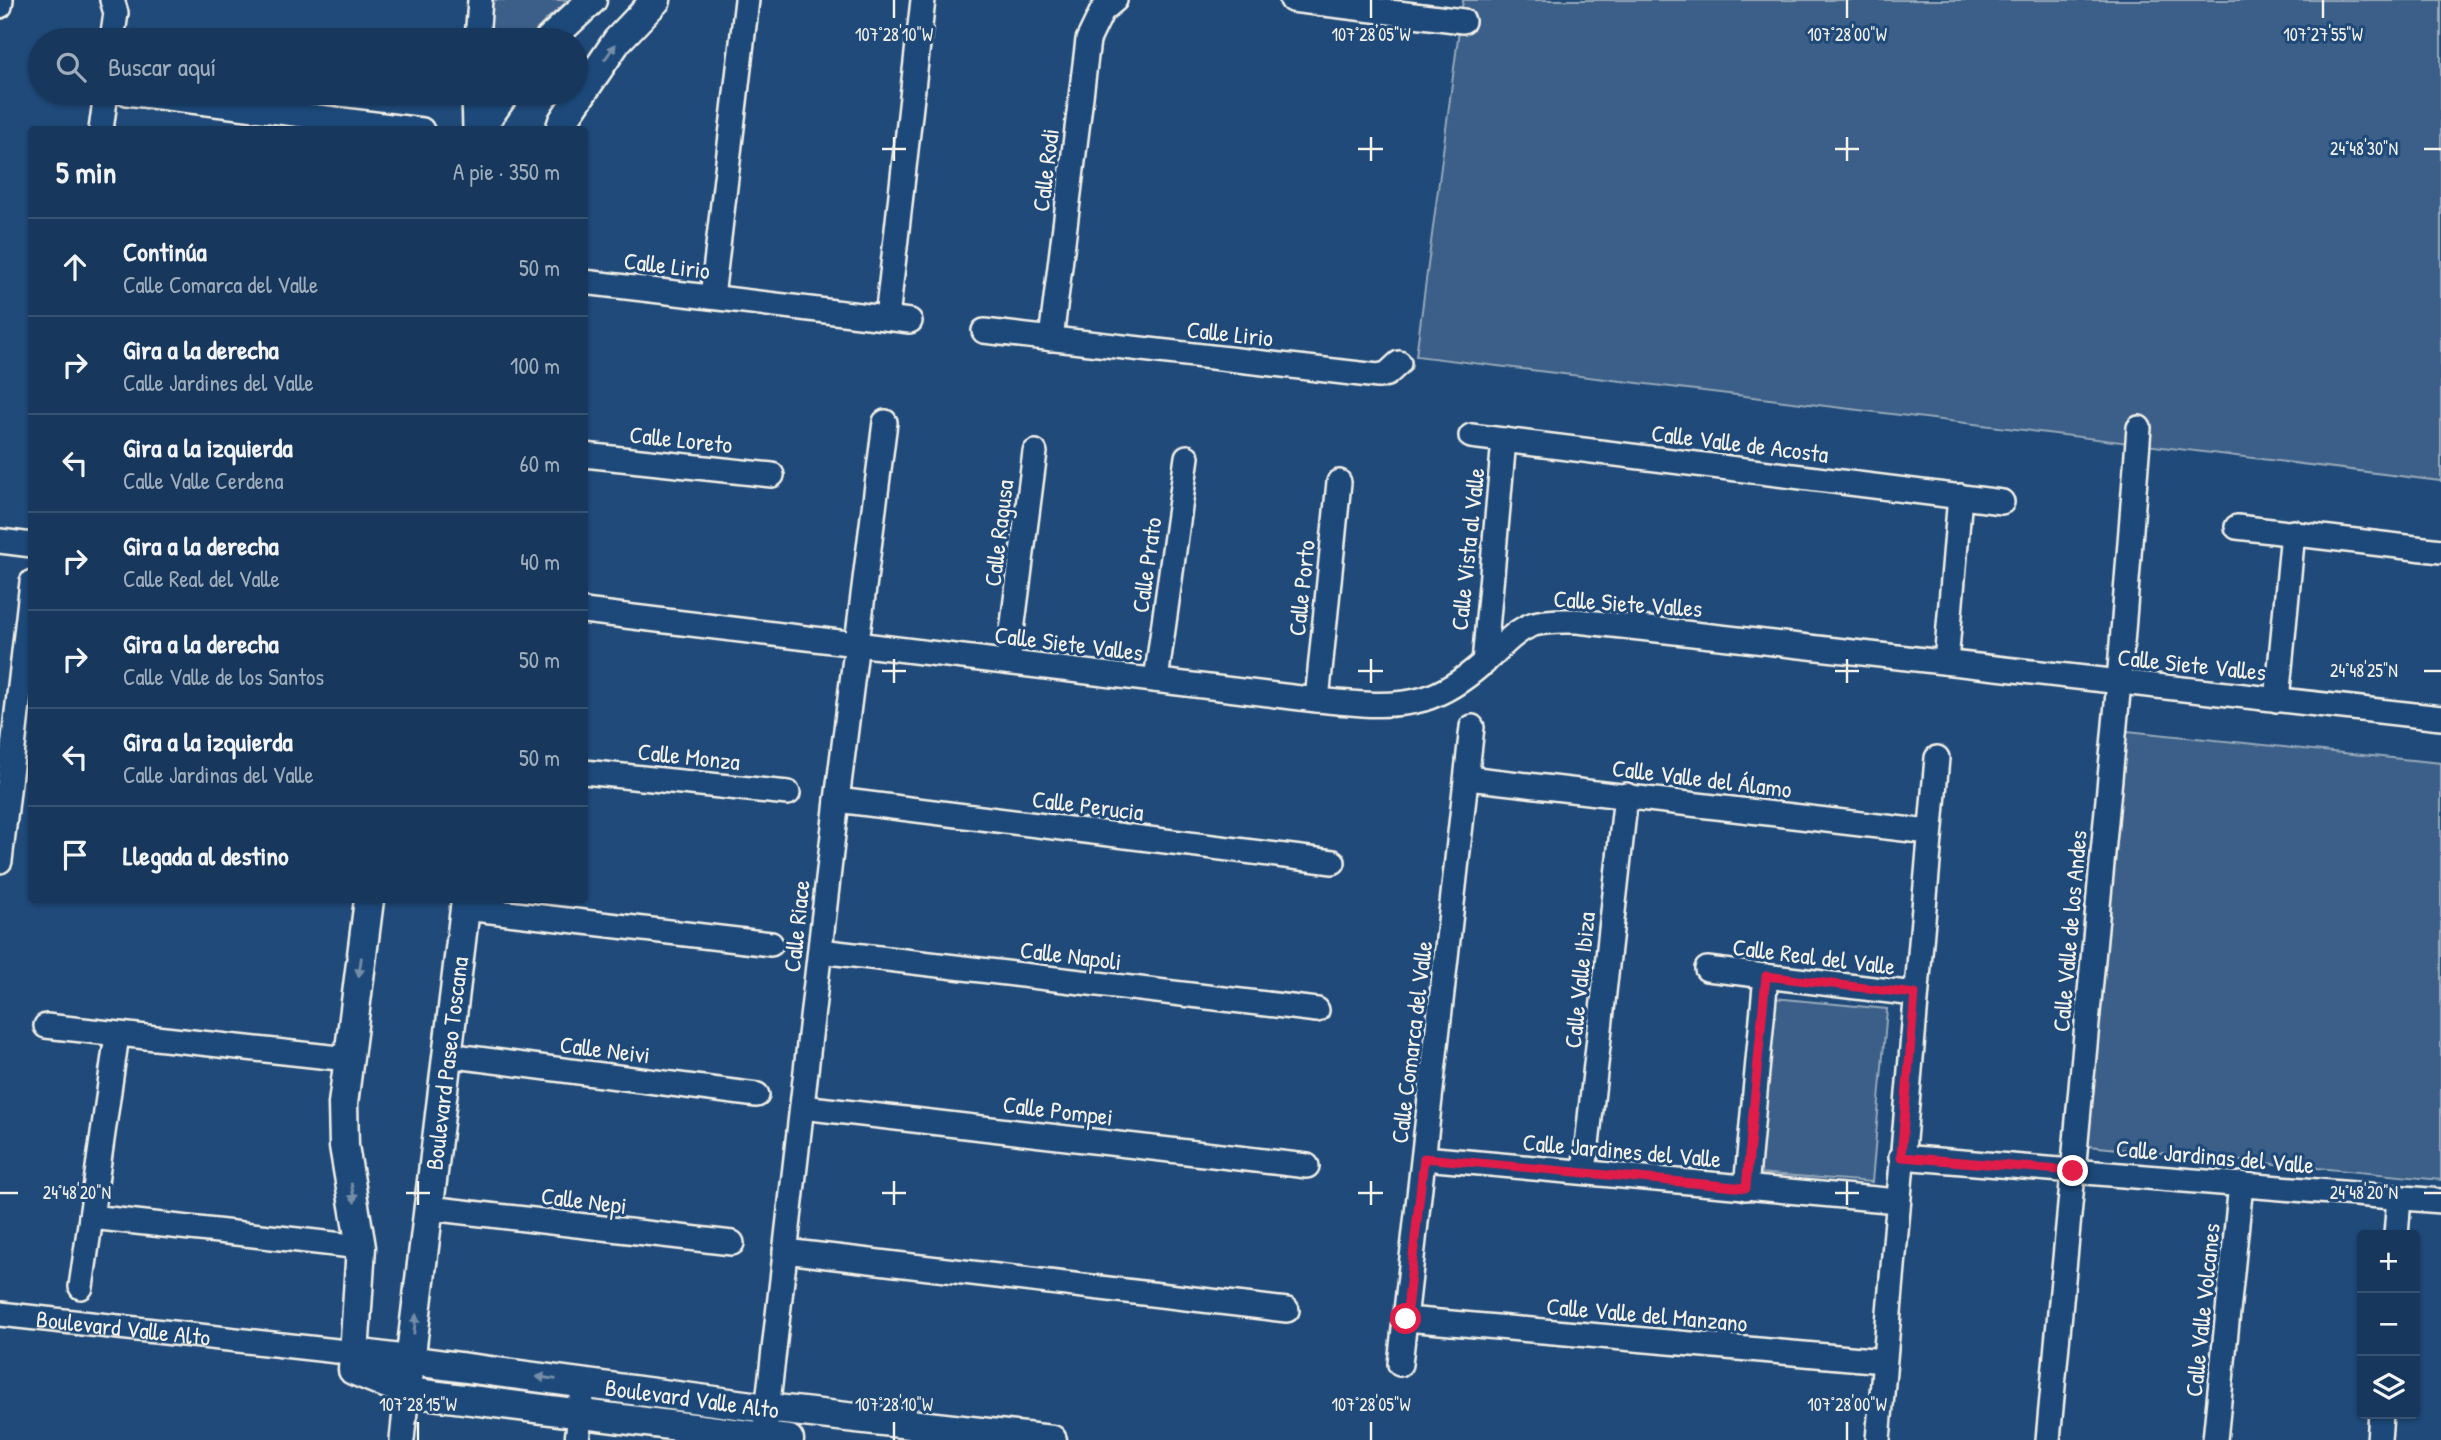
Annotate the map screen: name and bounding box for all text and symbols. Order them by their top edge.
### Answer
text: 107°28'10"W [855,22,933,47]
text: 107°28'05"W [1331,22,1411,47]
text: 107°28'00"W [1807,22,1887,47]
text: 107°27'55"W [2283,22,2363,47]
search box [28,28,588,105]
one-way arrow [603,43,617,61]
icon: search [52,48,90,86]
text: Buscar aquí [108,49,216,84]
street label: Calle Rodi [1024,127,1066,213]
text: 24°48'30"N [2330,136,2398,161]
text: 5 min [56,152,116,192]
text: A pie · 350 m [453,156,560,187]
text: Continúa [123,234,207,269]
street label: Calle Lirio [622,244,712,286]
icon: ahead [56,248,94,286]
text: 50 m [519,252,560,283]
text: Calle Comarca del Valle [123,269,318,300]
street label: Calle Lirio [1185,313,1275,353]
text: Gira a la derecha [123,332,279,367]
icon: right [56,346,94,384]
text: 100 m [510,350,560,381]
text: Calle Jardines del Valle [123,367,314,398]
street label: Calle Valle de Acosta [1650,416,1830,470]
street label: Calle Loreto [628,418,734,460]
text: Gira a la izquierda [123,430,293,465]
icon: left [56,444,94,482]
text: 60 m [520,448,560,479]
text: Calle Valle Cerdena [123,465,283,496]
street label: Calle Vista al Valle [1443,466,1491,632]
street label: Calle Ragusa [976,478,1020,588]
street label: Calle Prato [1123,515,1169,615]
text: Gira a la derecha [123,528,279,563]
street label: Calle Porto [1280,538,1322,638]
icon: right [56,542,94,580]
text: 40 m [520,546,560,577]
text: Calle Real del Valle [123,563,280,594]
street label: Calle Siete Valles [1552,582,1704,624]
street label: Calle Siete Valles [993,618,1145,668]
text: Gira a la derecha [123,626,279,661]
icon: right [56,640,94,678]
street label: Calle Siete Valles [2116,640,2268,688]
text: 50 m [519,644,560,675]
text: 24°48'25"N [2330,658,2398,683]
text: Calle Valle de los Santos [123,661,324,692]
text: Gira a la izquierda [123,724,293,759]
street label: Calle Monza [636,735,742,777]
icon: left [56,738,94,776]
text: 50 m [519,742,560,773]
street label: Calle Valle del Álamo [1610,751,1794,805]
text: Calle Jardinas del Valle [123,759,314,790]
street label: Calle Perucia [1030,782,1146,828]
street label: Calle Valle de los Andes [2044,829,2094,1033]
icon: arrive [56,836,94,874]
text: Llegada al destino [123,838,289,873]
street label: Calle Riace [775,878,817,974]
street label: Calle Valle Ibiza [1556,910,1602,1050]
street label: Calle Real del Valle [1731,930,1897,982]
street label: Calle Napoli [1019,933,1123,977]
street label: Calle Comarca del Valle [1383,939,1439,1145]
street label: Boulevard Paseo Toscana [417,955,475,1172]
one-way arrow [355,956,366,978]
street label: Calle Neivi [558,1028,652,1070]
street label: Calle Pompei [1001,1087,1115,1133]
street label: Calle Jardines del Valle [1521,1125,1723,1175]
street label: Calle Jardinas del Valle [2115,1131,2316,1181]
route end [2057,1155,2088,1186]
street label: Calle Nepi [539,1179,629,1221]
text: 24°48'20"N [43,1180,111,1205]
text: 24°48'20"N [2330,1180,2398,1205]
one-way arrow [348,1182,359,1204]
street label: Calle Valle Volcanes [2177,1222,2227,1398]
map controls [2357,1230,2420,1419]
button: + [2357,1230,2420,1293]
street label: Calle Valle del Manzano [1545,1289,1749,1339]
button: − [2357,1293,2420,1356]
street label: Boulevard Valle Alto [35,1302,212,1353]
route start [1390,1303,1421,1334]
one-way arrow [410,1313,421,1335]
button: layers [2357,1356,2420,1419]
street label: Boulevard Valle Alto [603,1371,781,1425]
one-way arrow [535,1373,557,1384]
text: 107°28'15"W [379,1392,457,1417]
text: 107°28'10"W [855,1392,933,1417]
text: 107°28'05"W [1331,1392,1411,1417]
text: 107°28'00"W [1807,1392,1887,1417]

